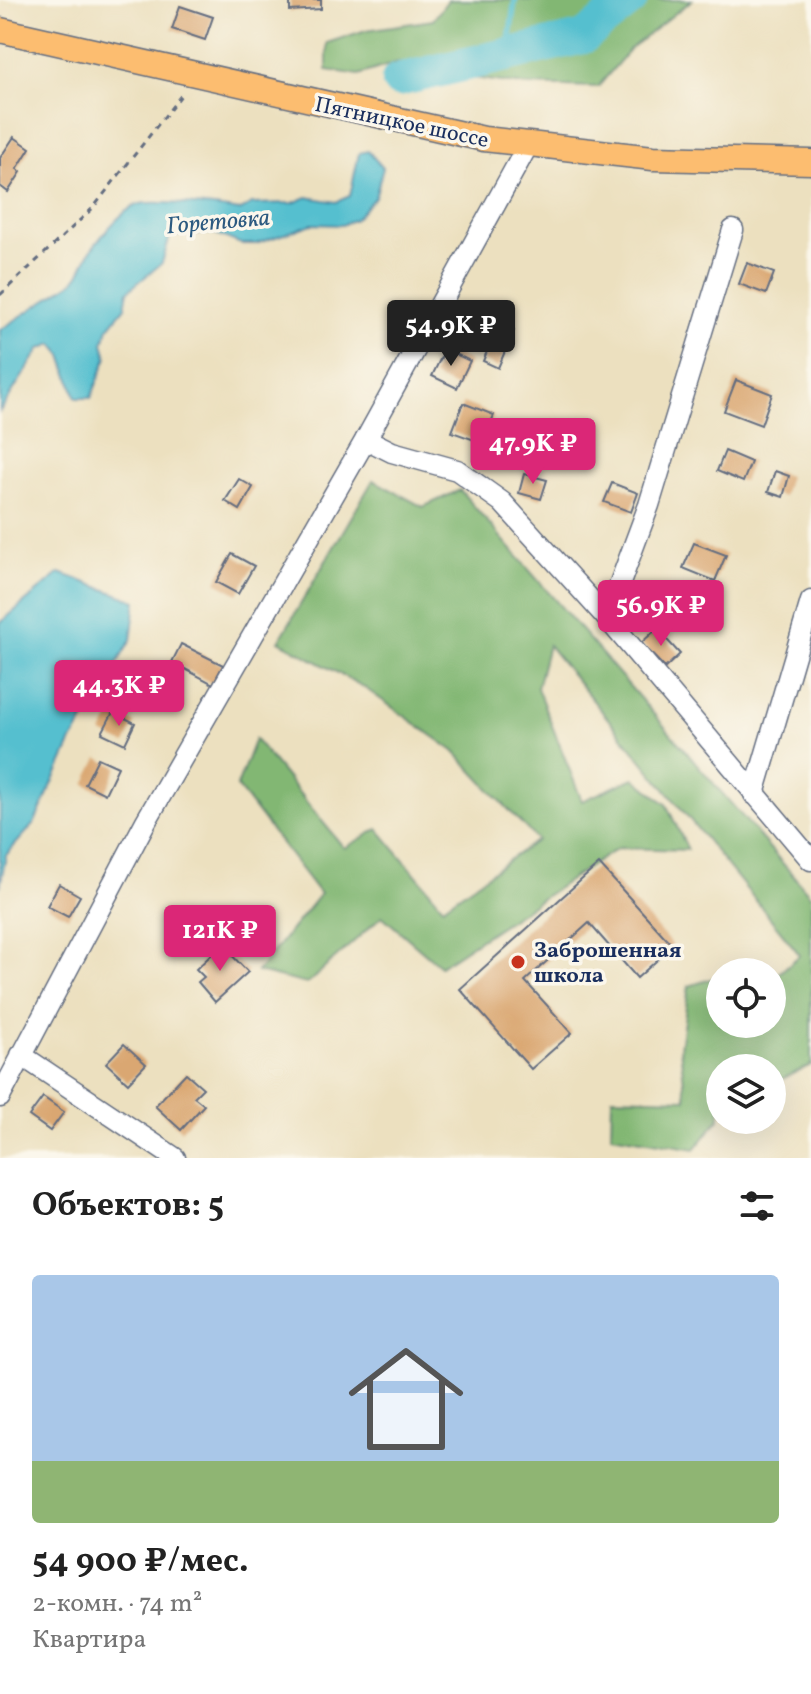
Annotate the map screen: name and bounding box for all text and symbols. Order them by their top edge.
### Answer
street label: Пятницкое шоссе [312,90,491,157]
water label: Горетовка [165,202,271,244]
pin: 54.9K ₽ [377,300,525,368]
text: 54.9K ₽ [405,308,497,344]
pin: 47.9K ₽ [459,418,607,486]
text: 47.9K ₽ [489,426,577,462]
pin: 56.9K ₽ [587,580,735,648]
text: 56.9K ₽ [616,588,706,624]
pin: 44.3K ₽ [45,660,193,728]
text: 44.3K ₽ [72,668,166,704]
pin: 121K ₽ [155,905,285,973]
text: 121K ₽ [182,913,258,949]
place label: Заброшенная школа [534,936,682,992]
marker: Заброшенная школа [509,953,527,971]
map controls [706,958,786,1134]
button: locate [706,958,786,1038]
button: layers [706,1054,786,1134]
text: Объектов: 5 [32,1183,224,1230]
icon: filters [735,1184,779,1228]
icon: home [334,1327,478,1471]
text: 54 900 ₽/мес. [32,1539,249,1586]
text: 2-комн. · 74 m² [32,1586,202,1622]
text: Квартира [32,1622,146,1658]

